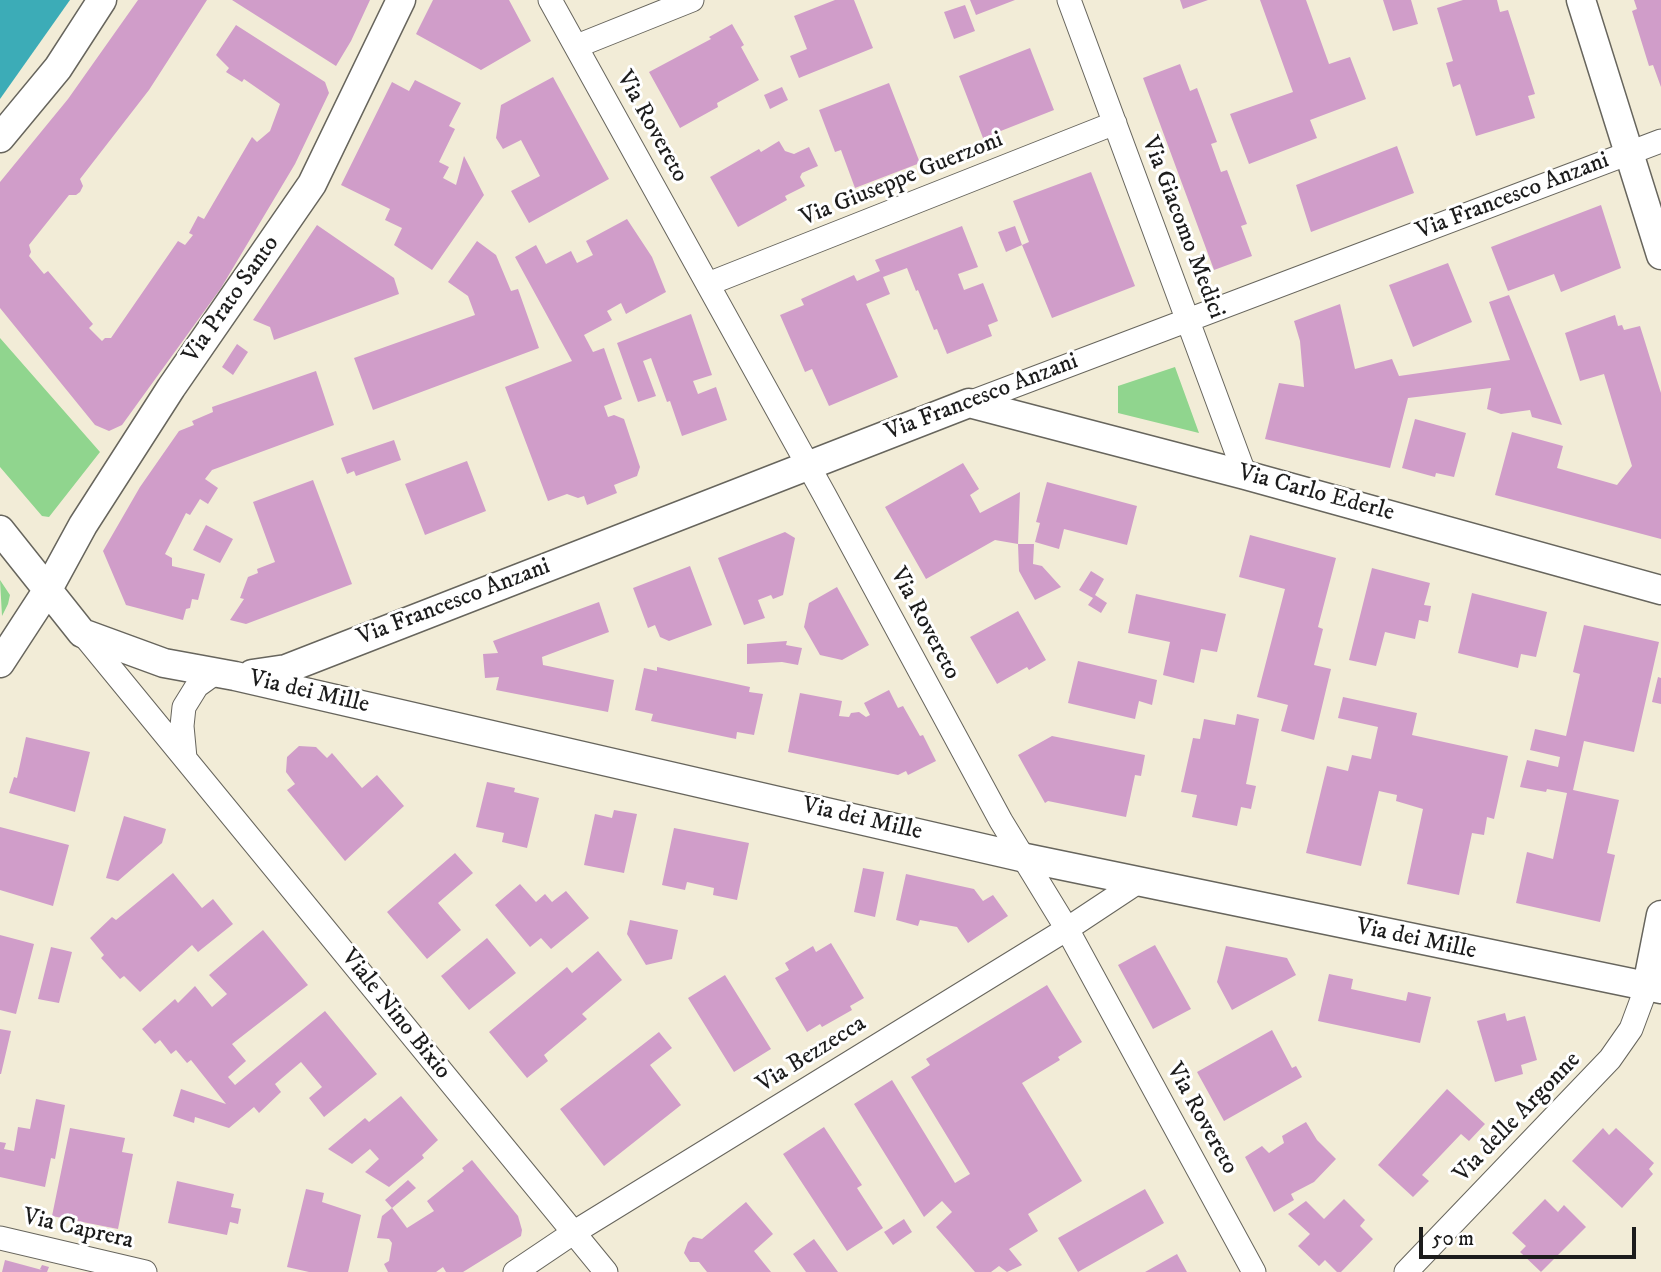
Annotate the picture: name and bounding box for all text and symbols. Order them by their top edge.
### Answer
street label: Via Rovereto [609,66,693,188]
street label: Via Giuseppe Guerzoni [796,126,1008,234]
street label: Via Giacomo Medici [1134,133,1230,323]
street label: Via Francesco Anzani [1412,147,1614,247]
street label: Via Prato Santo [178,231,286,369]
street label: Via Francesco Anzani [881,348,1083,448]
street label: Via Carlo Ederle [1235,459,1397,529]
street label: Via Francesco Anzani [353,553,555,653]
street label: Via Rovereto [882,563,966,685]
street label: Via dei Mille [246,665,372,721]
street label: Via dei Mille [799,792,925,848]
street label: Via dei Mille [1353,913,1479,967]
street label: Viale Nino Bixio [334,944,456,1086]
street label: Via Bezzecca [752,1010,872,1100]
street label: Via delle Argonne [1448,1047,1588,1189]
street label: Via Rovereto [1159,1058,1243,1180]
street label: Via Caprera [20,1203,136,1257]
scale bar [1423,1212,1640,1256]
text: 50 m [1432,1226,1474,1252]

